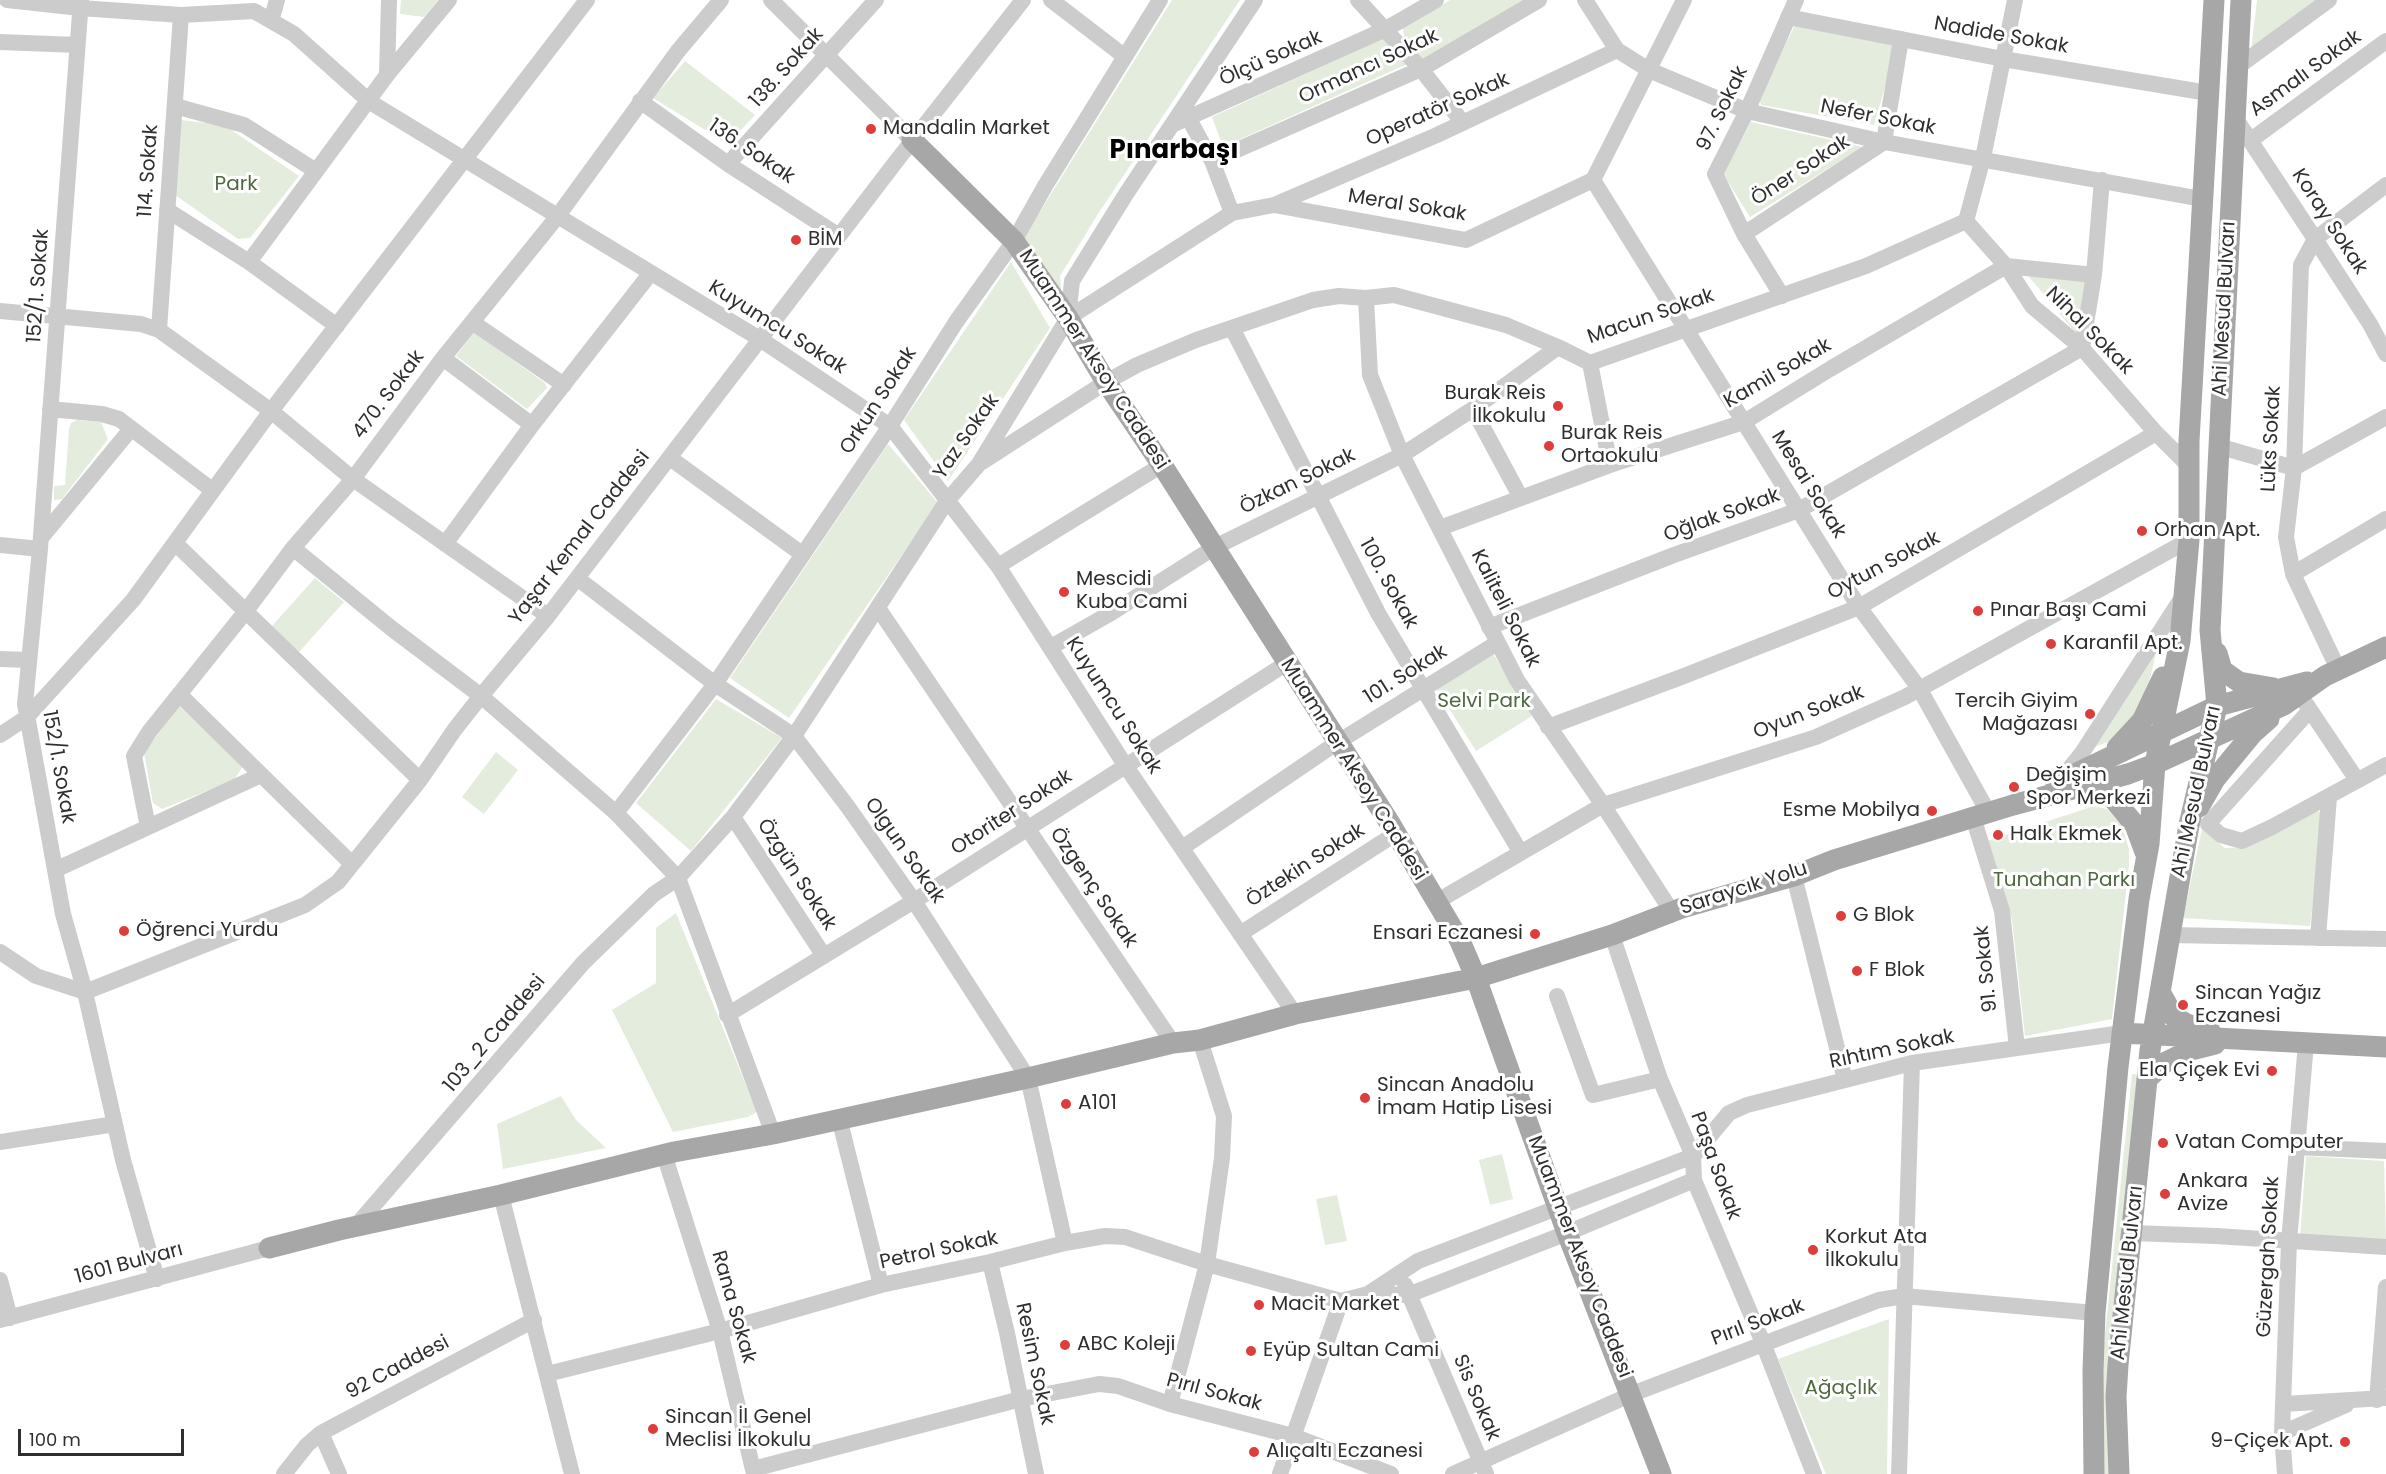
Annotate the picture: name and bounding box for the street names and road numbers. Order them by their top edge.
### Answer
street label: Nadide Sokak [1932,12,2070,60]
street label: 138. Sokak [745,23,829,113]
street label: Ormancı Sokak [1295,24,1443,110]
street label: Ölçü Sokak [1216,26,1326,92]
street label: Asmalı Sokak [2246,26,2366,122]
street label: 97. Sokak [1692,63,1754,155]
street label: Operatör Sokak [1363,68,1513,152]
street label: Nefer Sokak [1818,95,1938,141]
street label: 136. Sokak [703,114,799,190]
street label: 114. Sokak [134,123,164,219]
street label: Öner Sokak [1747,130,1855,212]
street label: Koray Sokak [2286,165,2372,279]
street label: Meral Sokak [1346,185,1468,227]
street label: Ahi Mesud Bulvarı [2208,221,2242,397]
street label: 152/1. Sokak [23,228,55,344]
street label: Muammer Aksoy Caddesi [1013,246,1173,474]
street label: Kuyumcu Sokak [703,276,851,380]
street label: Nihal Sokak [2040,282,2138,380]
street label: Macun Sokak [1584,284,1718,350]
street label: Kamil Sokak [1720,334,1836,414]
street label: Orkun Sokak [835,343,923,459]
street label: 470. Sokak [348,346,430,444]
street label: Lüks Sokak [2257,385,2287,493]
street label: Yaz Sokak [929,390,1005,484]
street label: Mesai Sokak [1765,427,1851,543]
street label: Özkan Sokak [1236,444,1360,520]
street label: Yaşar Kemal Caddesi [505,446,655,630]
street label: Oğlak Sokak [1661,484,1783,548]
street label: Oytun Sokak [1824,526,1944,606]
street label: 100. Sokak [1353,535,1423,633]
street label: Kaliteli Sokak [1465,546,1545,672]
street label: Kuyumcu Sokak [1060,633,1166,779]
street label: 101. Sokak [1360,640,1452,710]
street label: Muammer Aksoy Caddesi [1275,655,1431,885]
street label: Oyun Sokak [1750,681,1868,745]
street label: Ahi Mesud Bulvarı [2167,704,2227,880]
street label: 152/1. Sokak [36,708,80,826]
street label: Otoriter Sokak [947,765,1077,861]
street label: Olgun Sokak [859,793,949,909]
street label: Özgün Sokak [751,815,841,935]
street label: Öztekin Sokak [1242,819,1370,913]
street label: Özgenç Sokak [1044,823,1142,953]
street label: Saraycık Yolu [1677,857,1811,921]
street label: 91. Sokak [1971,924,2003,1014]
street label: 103_2 Caddesi [439,970,551,1098]
street label: Rıhtım Sokak [1828,1025,1956,1075]
street label: Paşa Sokak [1684,1109,1746,1223]
street label: Muammer Aksoy Caddesi [1522,1133,1636,1381]
street label: Güzergah Sokak [2253,1176,2285,1338]
street label: Ahi Mesud Bulvarı [2107,1185,2149,1361]
street label: Petrol Sokak [878,1227,1000,1275]
street label: 1601 Bulvarı [73,1238,185,1290]
street label: Rana Sokak [705,1248,761,1366]
street label: Pırıl Sokak [1708,1294,1808,1352]
street label: Resim Sokak [1009,1301,1059,1427]
street label: 92 Caddesi [342,1331,454,1405]
street label: Sis Sokak [1447,1351,1505,1445]
street label: Pırıl Sokak [1164,1369,1264,1417]

